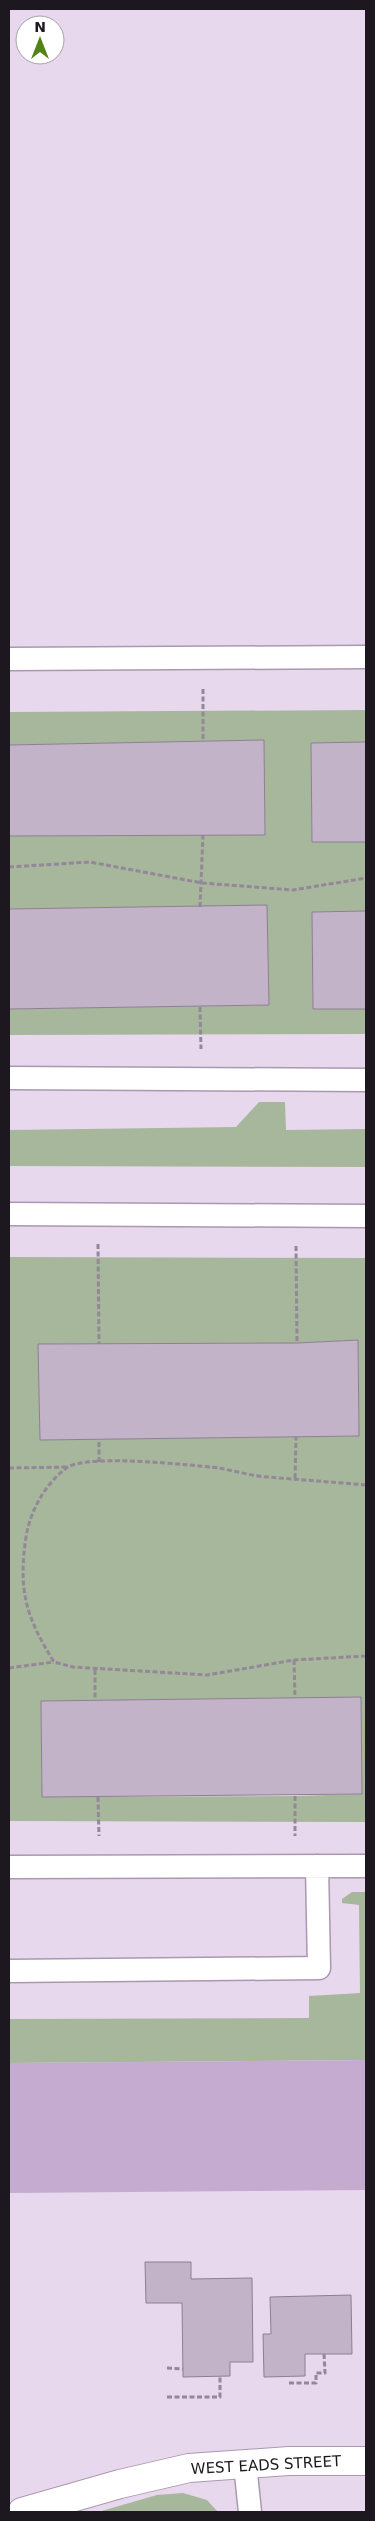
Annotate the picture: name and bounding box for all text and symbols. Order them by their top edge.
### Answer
north arrow [15,15,65,65]
text: N [34,19,46,35]
street label: WEST EADS STREET [190,2452,342,2478]

